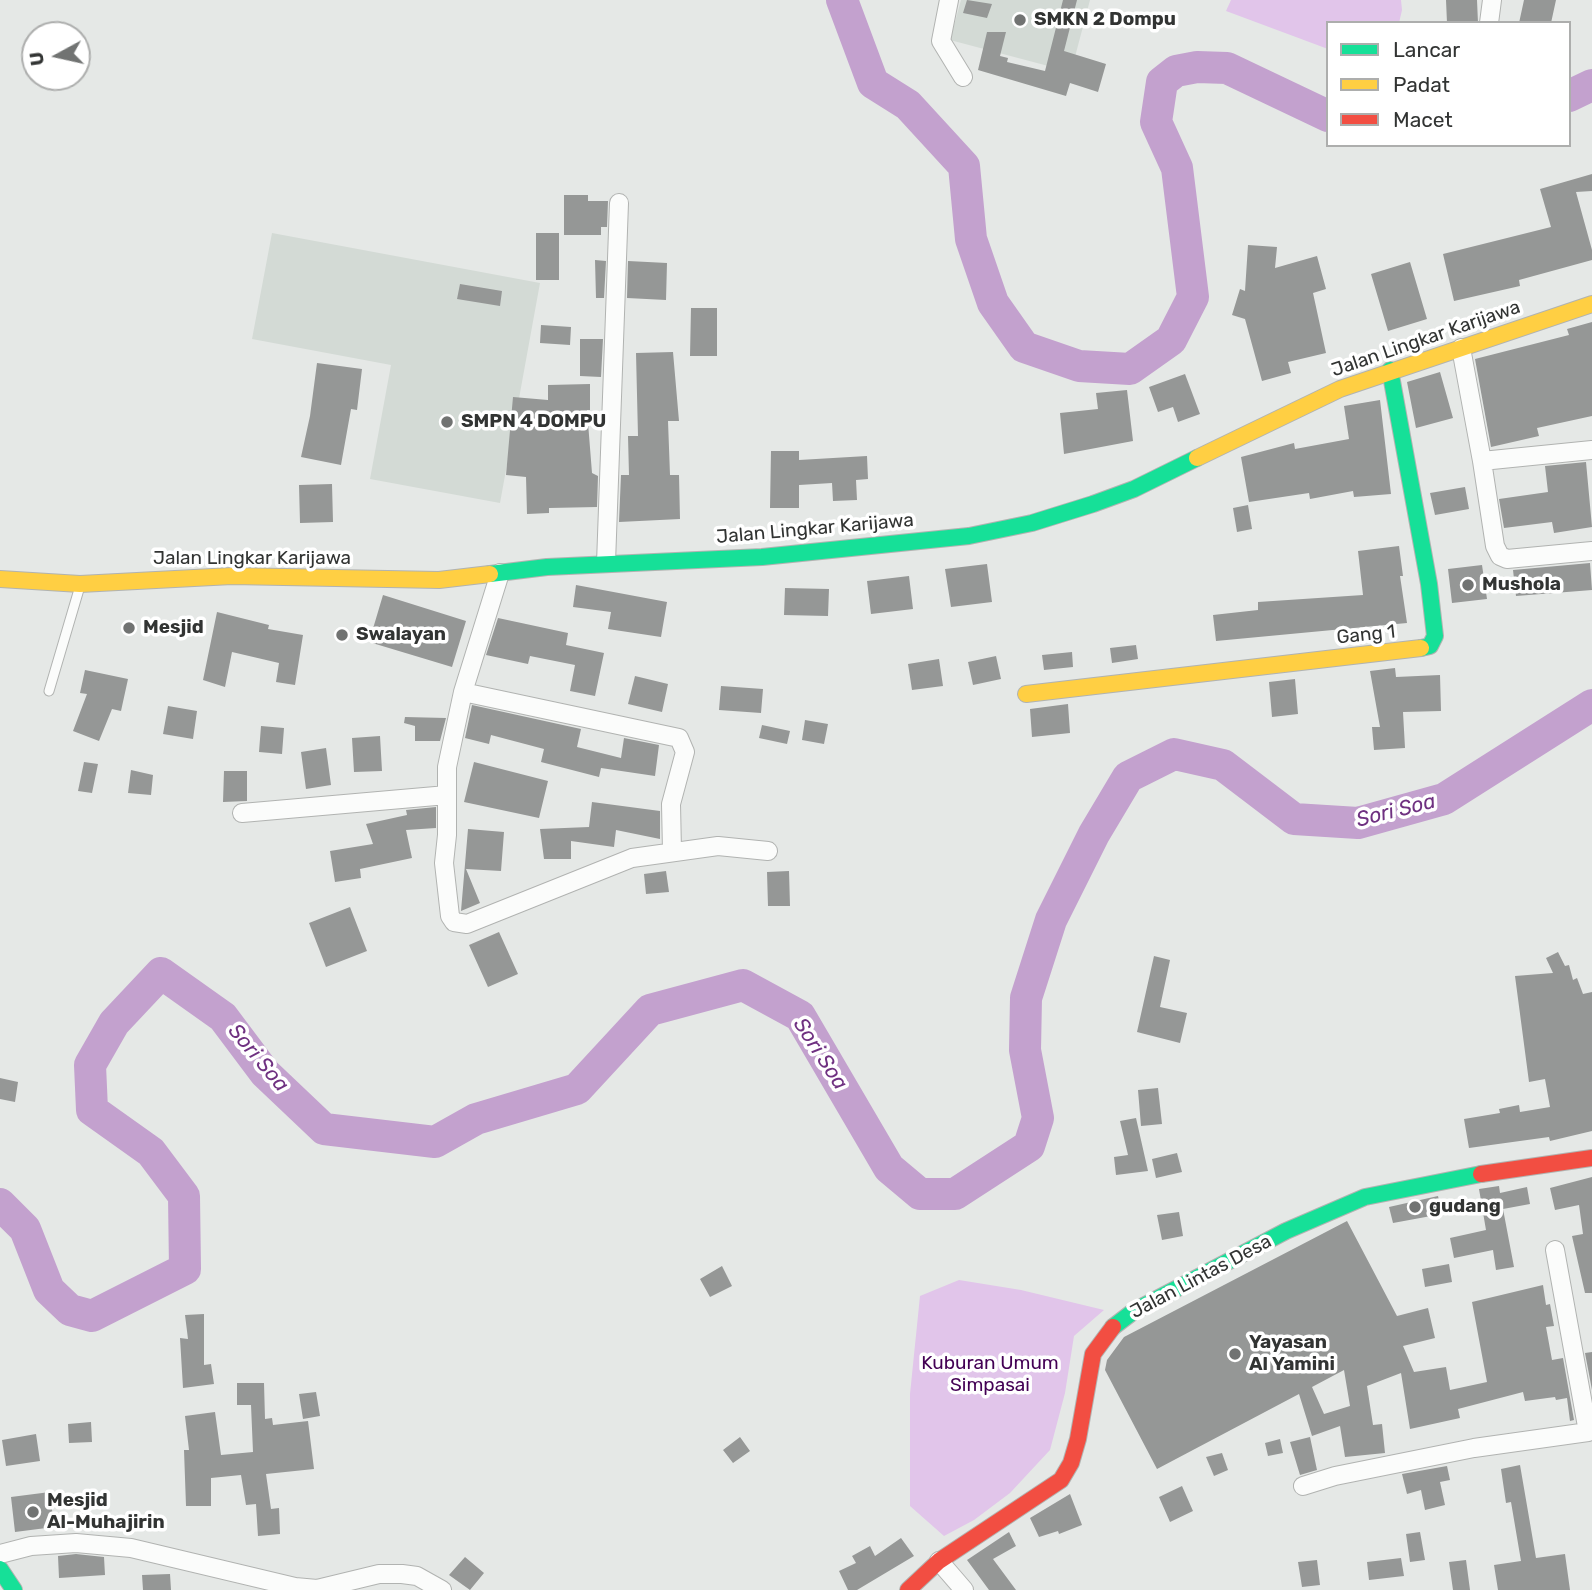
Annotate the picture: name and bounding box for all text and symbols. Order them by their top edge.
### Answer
place label: SMKN 2 Dompu [1034,9,1176,31]
marker: SMKN 2 Dompu [1012,12,1028,28]
north arrow [21,21,91,91]
legend [1326,21,1571,147]
text: Lancar [1393,37,1460,62]
text: U [24,50,49,67]
text: Padat [1393,72,1450,97]
text: Macet [1393,107,1453,132]
street label: Jalan Lingkar Karijawa [1329,296,1523,382]
place label: SMPN 4 DOMPU [461,411,606,433]
marker: SMPN 4 DOMPU [439,414,455,430]
street label: Jalan Lingkar Karijawa [715,509,915,549]
street label: Jalan Lingkar Karijawa [153,548,351,570]
place label: Mushola [1482,574,1561,596]
marker: Mushola [1460,577,1476,593]
place label: Mesjid [143,617,204,639]
marker: Mesjid [121,620,137,636]
street label: Gang 1 [1335,621,1397,649]
place label: Swalayan [356,624,446,646]
marker: Swalayan [334,627,350,643]
water label: Sori Soa [1354,789,1438,833]
water label: Sori Soa [787,1013,853,1095]
water label: Sori Soa [222,1019,294,1097]
place label: gudang [1429,1196,1501,1218]
marker: gudang [1407,1199,1423,1215]
street label: Jalan Lintas Desa [1127,1230,1275,1324]
place label: Yayasan Al Yamini [1249,1332,1335,1376]
marker: Yayasan Al Yamini [1227,1346,1243,1362]
park label: Kuburan Umum Simpasai [921,1353,1059,1397]
place label: Mesjid Al-Muhajirin [47,1490,165,1534]
marker: Mesjid Al-Muhajirin [25,1504,41,1520]

